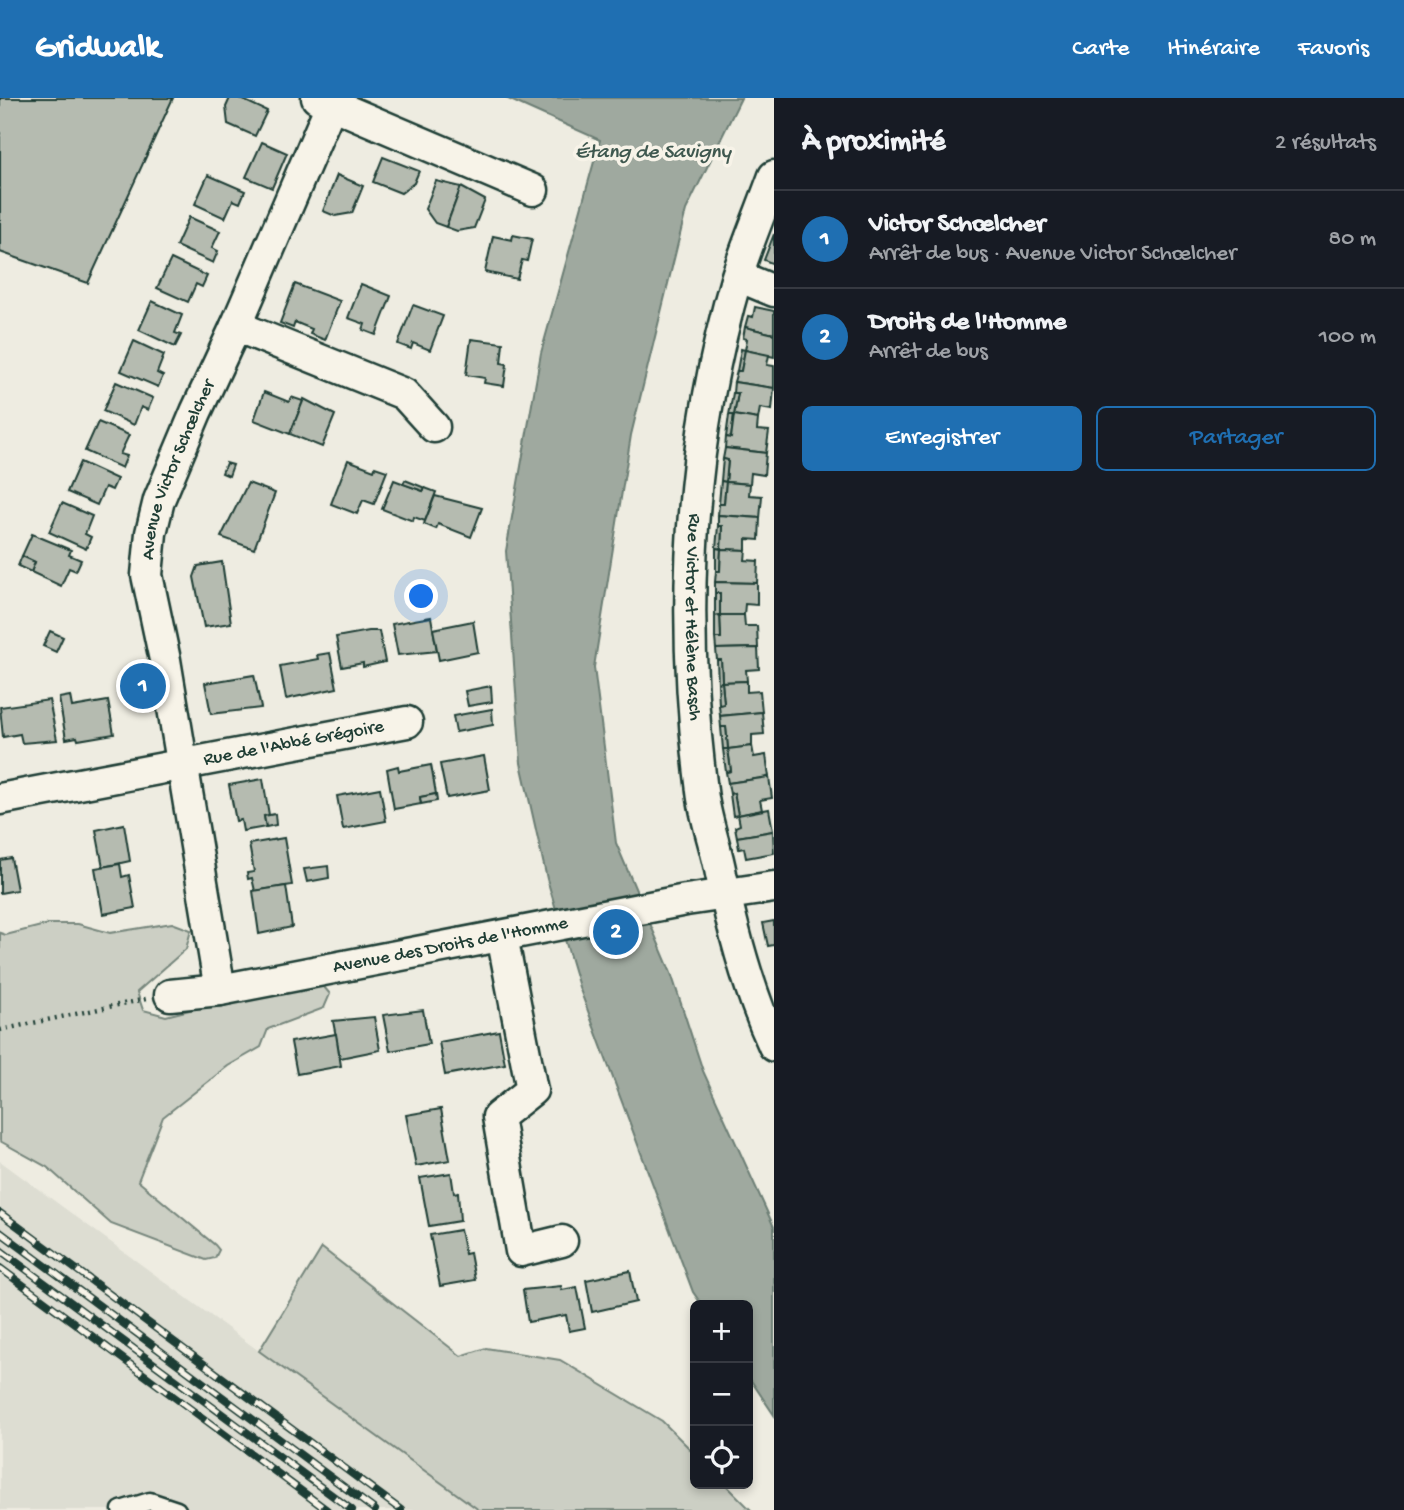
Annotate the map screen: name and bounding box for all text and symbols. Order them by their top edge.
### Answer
text: Gridwalk [35,30,160,68]
text: Carte [1072,35,1129,64]
text: Itinéraire [1167,35,1260,64]
text: Favoris [1298,35,1369,64]
text: À proximité [802,126,946,161]
text: 2 résultats [1275,130,1376,157]
water label: Étang de Savigny [575,141,733,166]
text: Victor Schœlcher [869,210,1045,241]
text: 1 [820,226,830,253]
text: 80 m [1329,226,1376,253]
text: Arrêt de bus · Avenue Victor Schœlcher [869,241,1236,268]
text: Droits de l'Homme [869,308,1066,339]
text: 2 [819,324,831,351]
text: 100 m [1319,324,1376,351]
text: Arrêt de bus [869,339,988,366]
street label: Avenue Victor Schœlcher [137,374,222,561]
button: Enregistrer [802,406,1082,471]
button: Partager [1096,406,1376,471]
street label: Rue Victor et Hélène Basch [679,513,706,721]
your location [404,579,438,613]
pin: 1 [120,660,166,712]
street label: Rue de l'Abbé Grégoire [202,715,386,772]
pin: 2 [593,906,639,958]
street label: Avenue des Droits de l'Homme [331,912,570,979]
map controls [690,1300,753,1489]
button: + [690,1300,753,1363]
button: − [690,1363,753,1426]
button: locate [690,1426,753,1489]

